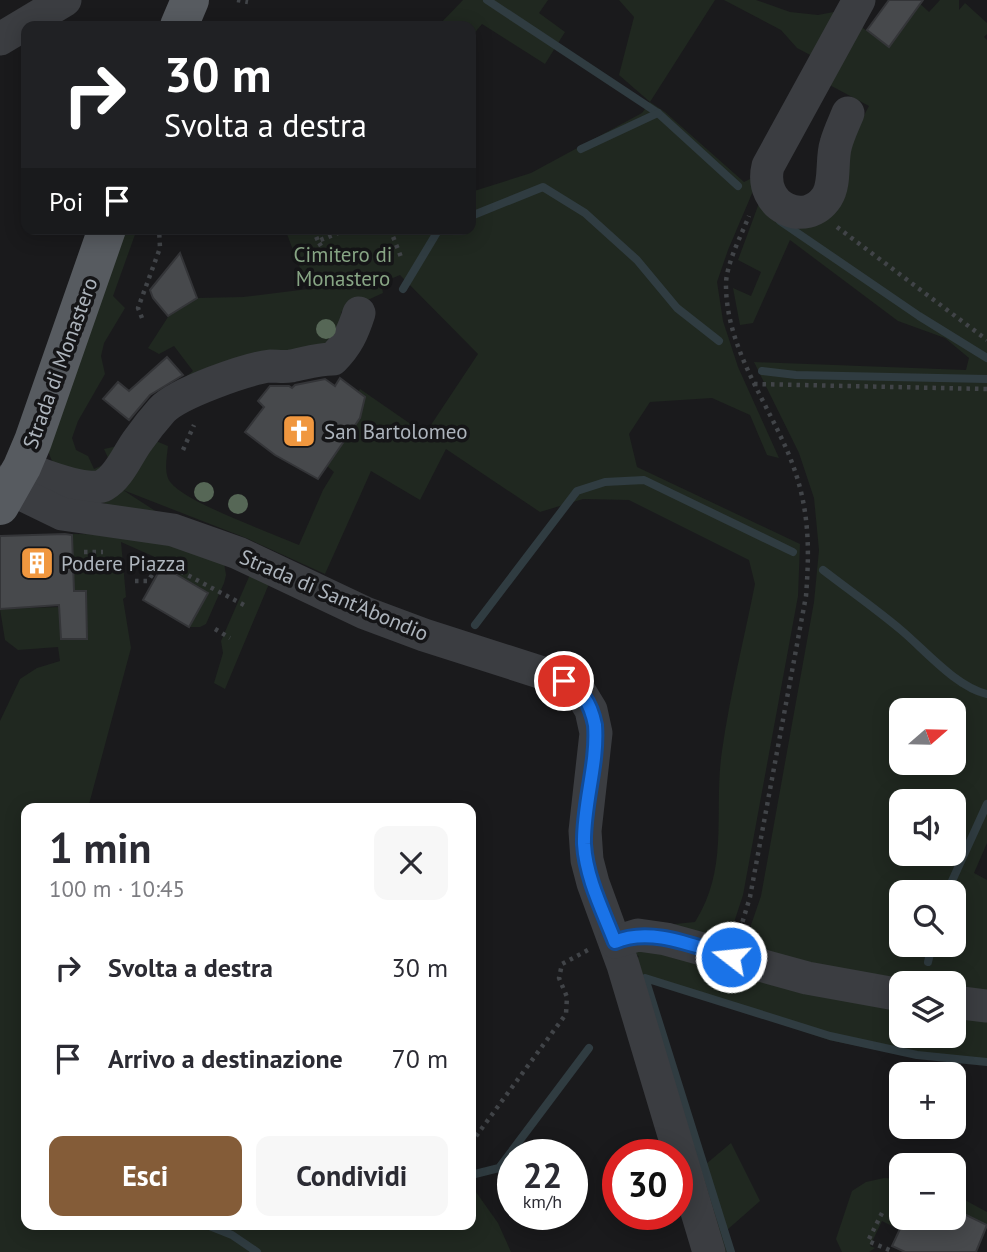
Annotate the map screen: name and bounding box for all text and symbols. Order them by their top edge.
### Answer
text: 30 m [164,42,271,106]
icon: right [49,49,140,140]
text: Svolta a destra [164,104,367,146]
icon: arrive [98,182,136,220]
text: Poi [49,185,84,218]
park label: Cimitero di Monastero [294,241,392,292]
street label: Strada di Monastero [16,274,104,452]
church icon: San Bartolomeo [280,412,318,450]
place label: San Bartolomeo [324,418,467,445]
street label: Strada di Sant'Abondio [236,543,432,647]
building icon: Podere Piazza [18,544,56,582]
place label: Podere Piazza [61,550,186,577]
pin [534,651,594,711]
icon: arrive [545,662,583,700]
north arrow [889,698,966,775]
map controls [889,698,966,1230]
button: sound [889,789,966,866]
text: 1 min [49,820,151,875]
button: close [374,826,448,900]
text: 100 m · 10:45 [49,874,185,903]
button: search [889,880,966,957]
position arrow [694,920,768,994]
icon: right [49,949,87,987]
text: Svolta a destra [108,951,273,984]
text: 30 m [392,951,448,984]
button: layers [889,971,966,1048]
icon: arrive [49,1040,87,1078]
text: Arrivo a destinazione [108,1042,343,1075]
text: 70 m [392,1042,448,1075]
button: + [889,1062,966,1139]
button: Esci [49,1136,242,1216]
button: Condividi [256,1136,448,1216]
speed limit sign: 30 [602,1139,693,1230]
text: 22 [523,1152,562,1198]
button: − [889,1153,966,1230]
text: km/h [523,1190,562,1213]

